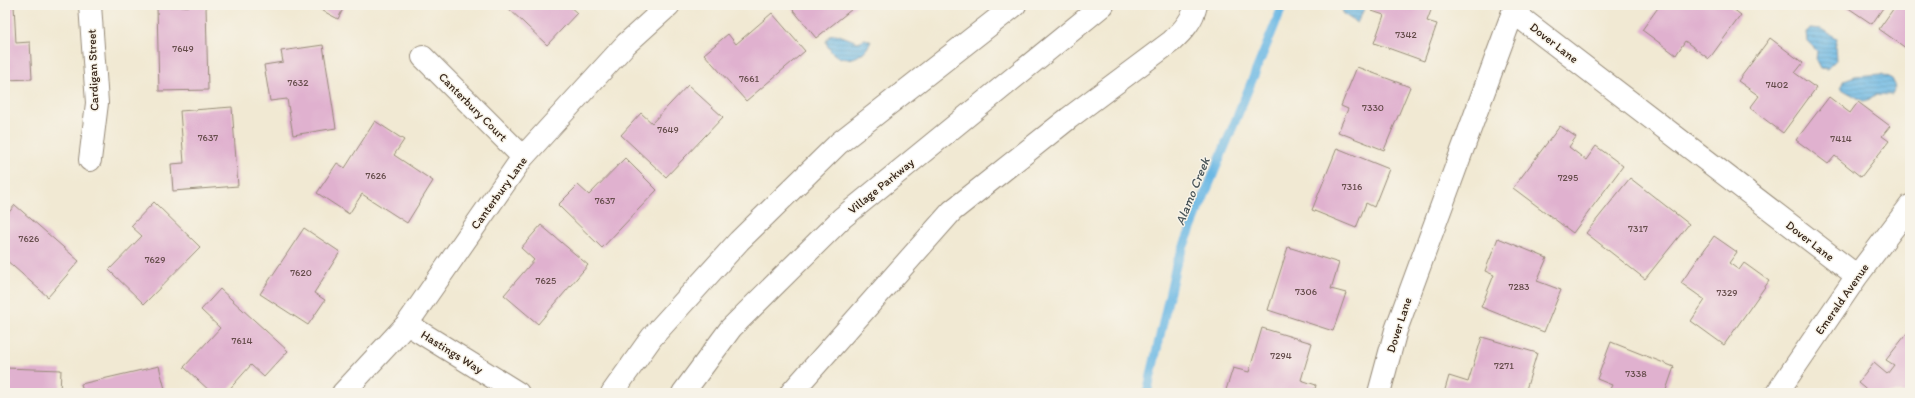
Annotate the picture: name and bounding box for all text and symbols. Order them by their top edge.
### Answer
street label: Dover Lane [1527,20,1581,66]
street label: Cardigan Street [85,28,101,111]
house number: 7342 [1395,28,1418,41]
house number: 7649 [172,42,194,55]
street label: Canterbury Court [436,70,511,145]
house number: 7661 [739,72,759,85]
house number: 7632 [288,76,309,89]
house number: 7402 [1766,78,1789,91]
house number: 7330 [1362,101,1384,114]
house number: 7649 [657,123,679,136]
house number: 7637 [198,131,218,144]
house number: 7414 [1830,132,1852,145]
street label: Canterbury Lane [468,154,530,232]
water label: Alamo Creek [1172,154,1213,227]
street label: Village Parkway [845,155,917,217]
house number: 7626 [366,169,386,182]
house number: 7295 [1558,171,1578,184]
house number: 7316 [1342,180,1362,193]
house number: 7637 [595,194,615,207]
street label: Dover Lane [1783,218,1837,264]
house number: 7317 [1628,222,1648,235]
house number: 7626 [19,232,39,245]
house number: 7629 [145,253,165,266]
street label: Emerald Avenue [1812,260,1872,337]
house number: 7620 [290,266,312,279]
house number: 7625 [536,274,556,287]
house number: 7283 [1508,280,1530,293]
house number: 7306 [1295,285,1317,298]
house number: 7329 [1717,286,1737,299]
street label: Dover Lane [1383,295,1415,354]
street label: Hastings Way [418,327,486,377]
house number: 7614 [232,334,252,347]
house number: 7294 [1270,349,1292,362]
house number: 7271 [1494,359,1514,372]
house number: 7338 [1625,367,1647,380]

